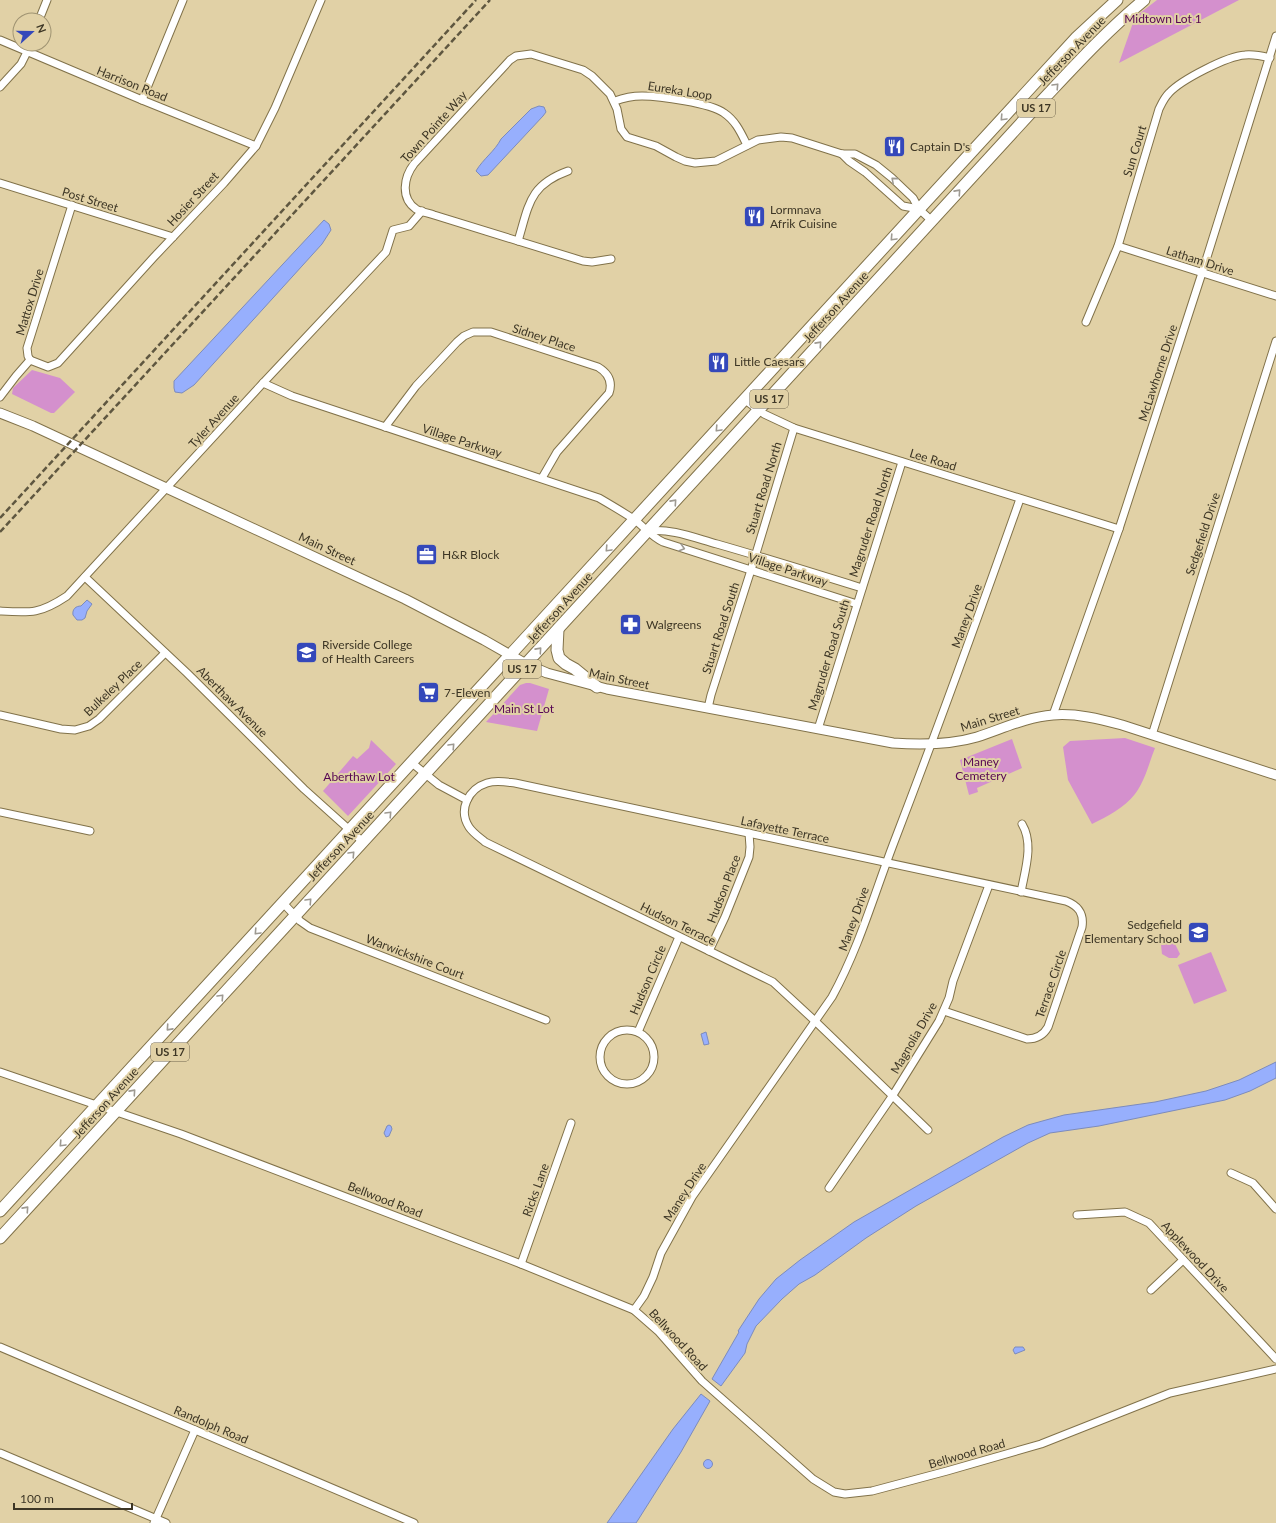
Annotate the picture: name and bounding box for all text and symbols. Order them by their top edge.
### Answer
park label: Midtown Lot 1 [1124,11,1202,26]
north arrow [12,12,52,52]
street label: Jefferson Avenue [1035,13,1109,88]
text: N [34,22,49,35]
street label: Harrison Road [95,63,170,105]
street label: Eureka Loop [647,78,714,103]
one-way arrow [1051,84,1058,91]
street label: Town Pointe Way [397,87,471,166]
road number: US 17 [1017,99,1055,117]
one-way arrow [1000,113,1007,121]
street label: Sun Court [1120,123,1150,178]
restaurant icon: Captain D's [882,134,908,160]
place label: Captain D's [910,139,970,154]
street label: Hosier Street [164,168,222,229]
one-way arrow [891,178,899,185]
street label: Post Street [60,184,121,215]
one-way arrow [954,190,961,197]
place label: Lormnava Afrik Cuisine [770,202,837,231]
restaurant icon: Lormnava Afrik Cuisine [741,204,767,230]
one-way arrow [890,233,898,241]
street label: Latham Drive [1164,242,1236,279]
street label: Mattox Drive [12,267,47,337]
street label: Jefferson Avenue [800,268,872,345]
street label: Sidney Place [511,320,578,355]
street label: McLawhorne Drive [1135,323,1180,423]
one-way arrow [815,342,822,349]
restaurant icon: Little Caesars [706,349,732,375]
place label: Little Caesars [734,354,804,369]
street label: Tyler Avenue [185,390,242,451]
road number: US 17 [750,390,788,408]
street label: Village Parkway [420,421,505,461]
one-way arrow [715,424,723,432]
street label: Stuart Road North [742,440,785,536]
street label: Lee Road [908,445,958,474]
street label: Magruder Road North [846,465,895,579]
street label: Sedgefield Drive [1182,490,1223,577]
one-way arrow [670,499,677,507]
street label: Main Street [296,529,359,569]
office icon: H&R Block [413,542,439,568]
one-way arrow [679,543,686,552]
one-way arrow [605,544,613,552]
place label: H&R Block [442,547,500,562]
street label: Village Parkway [746,550,831,590]
street label: Jefferson Avenue [524,569,596,646]
street label: Stuart Road South [699,580,742,676]
street label: Maney Drive [948,582,985,650]
street label: Magruder Road South [805,598,853,712]
pharmacy icon: Walgreens [618,612,644,638]
place label: Walgreens [646,617,701,632]
place label: Riverside College of Health Careers [322,637,414,666]
school or university icon: Riverside College of Health Careers [294,639,320,665]
one-way arrow [535,647,542,655]
street label: Bulkeley Place [80,656,145,719]
road number: US 17 [503,660,541,678]
street label: Aberthaw Avenue [194,663,271,740]
street label: Main Street [588,665,651,692]
supermarket icon: 7-Eleven [415,680,441,706]
place label: 7-Eleven [444,685,490,700]
park label: Main St Lot [494,701,555,716]
street label: Main Street [958,702,1022,735]
one-way arrow [447,743,454,750]
park label: Maney Cemetery [955,754,1008,783]
park label: Aberthaw Lot [323,769,395,784]
street label: Jefferson Avenue [304,807,377,884]
one-way arrow [385,811,392,819]
street label: Lafayette Terrace [739,813,831,846]
one-way arrow [347,851,355,859]
street label: Hudson Place [704,852,743,925]
street label: Maney Drive [835,885,872,953]
one-way arrow [304,898,312,906]
street label: Hudson Terrace [638,899,719,948]
place label: Sedgefield Elementary School [1084,917,1182,946]
school or university icon: Sedgefield Elementary School [1185,919,1211,945]
one-way arrow [254,927,261,935]
street label: Warwickshire Court [364,931,467,983]
street label: Hudson Circle [626,943,669,1017]
street label: Terrace Circle [1032,948,1069,1020]
one-way arrow [216,994,223,1001]
street label: Magnolia Drive [887,999,940,1076]
one-way arrow [166,1023,173,1030]
road number: US 17 [151,1043,189,1061]
street label: Jefferson Avenue [70,1064,142,1141]
one-way arrow [128,1090,135,1097]
one-way arrow [59,1139,67,1147]
street label: Maney Drive [660,1159,709,1224]
street label: Ricks Lane [519,1161,552,1219]
street label: Bellwood Road [346,1178,425,1221]
one-way arrow [22,1206,29,1214]
street label: Applewood Drive [1159,1218,1232,1295]
street label: Bellwood Road [646,1306,711,1374]
street label: Randolph Road [172,1402,251,1447]
street label: Bellwood Road [927,1435,1007,1472]
scale bar [14,1485,132,1511]
text: 100 m [20,1491,54,1506]

